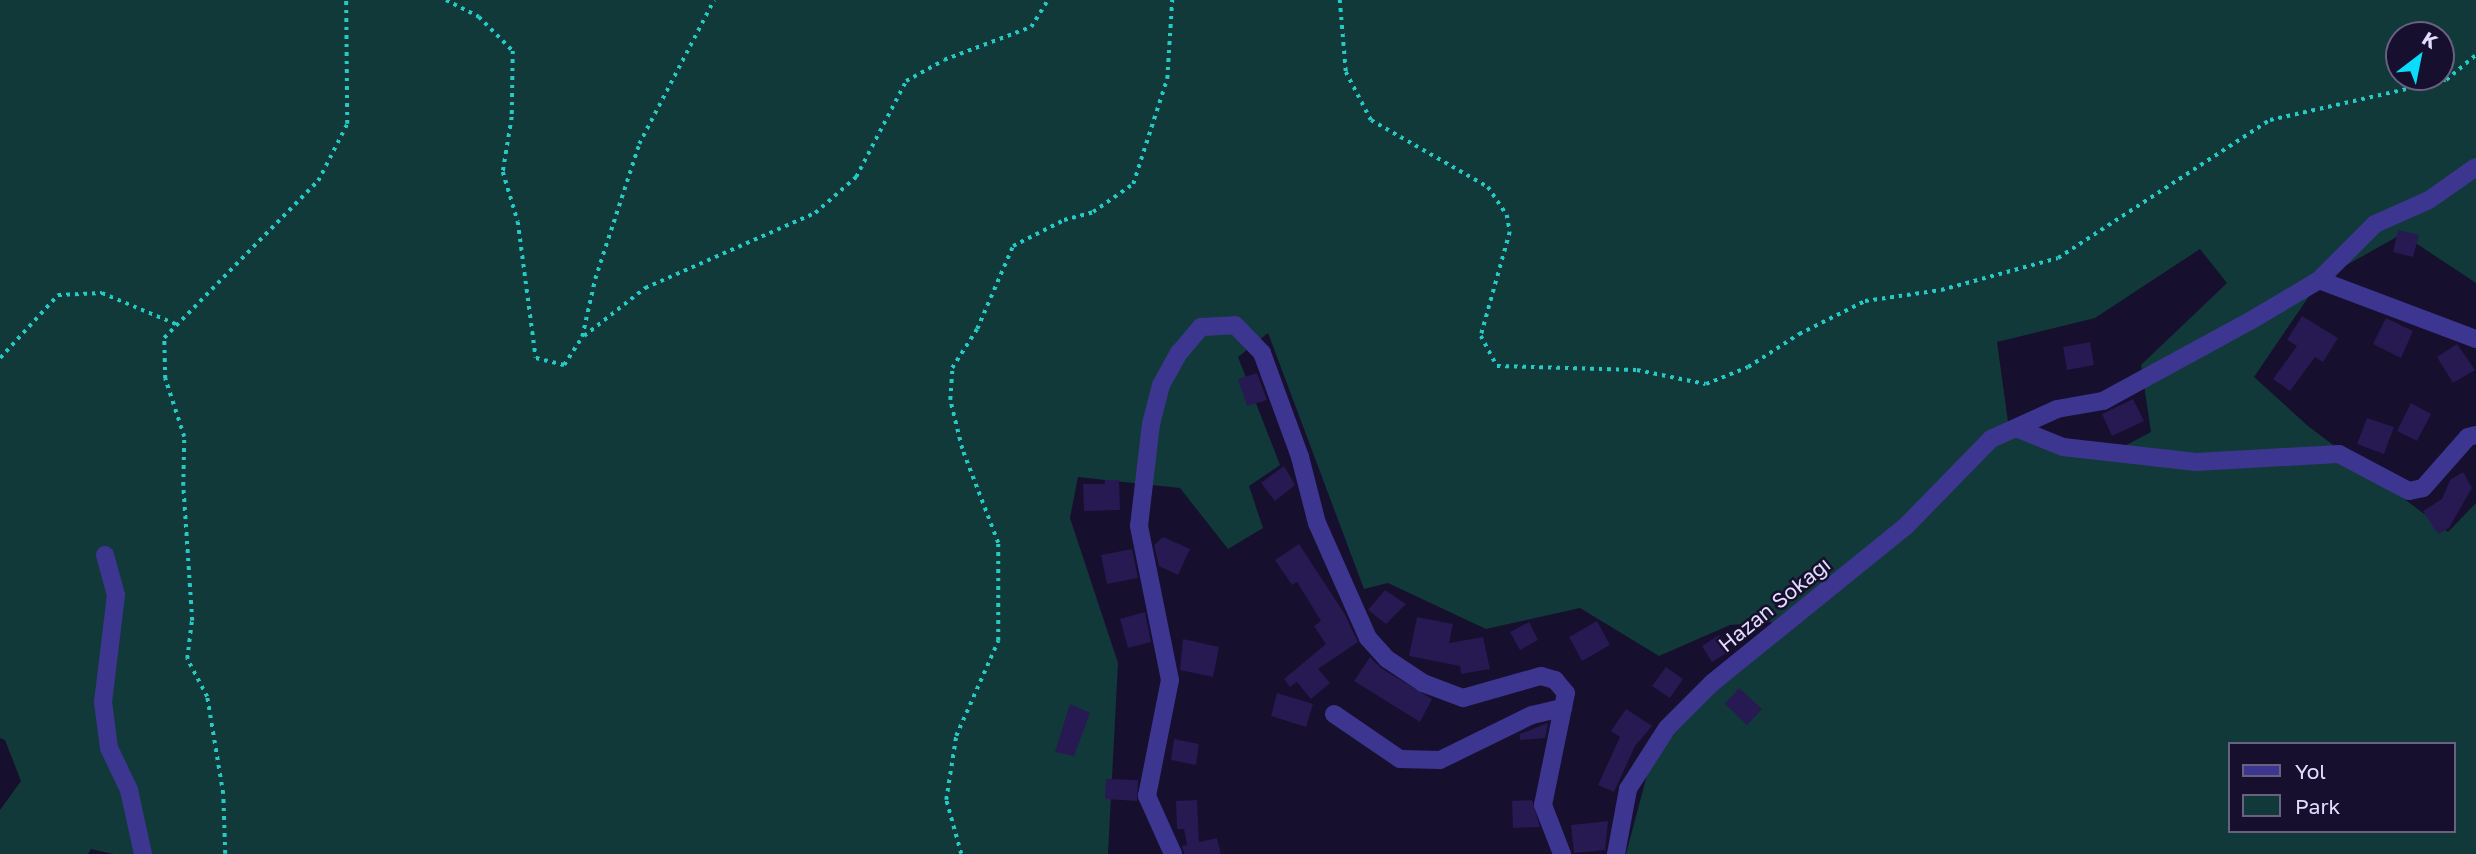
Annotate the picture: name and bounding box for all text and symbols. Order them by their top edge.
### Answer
north arrow [2385,21,2455,91]
text: K [2418,26,2442,53]
street label: Hazan Sokağı [1713,551,1835,657]
legend [2228,742,2455,833]
text: Yol [2295,758,2326,784]
text: Park [2295,793,2340,819]

